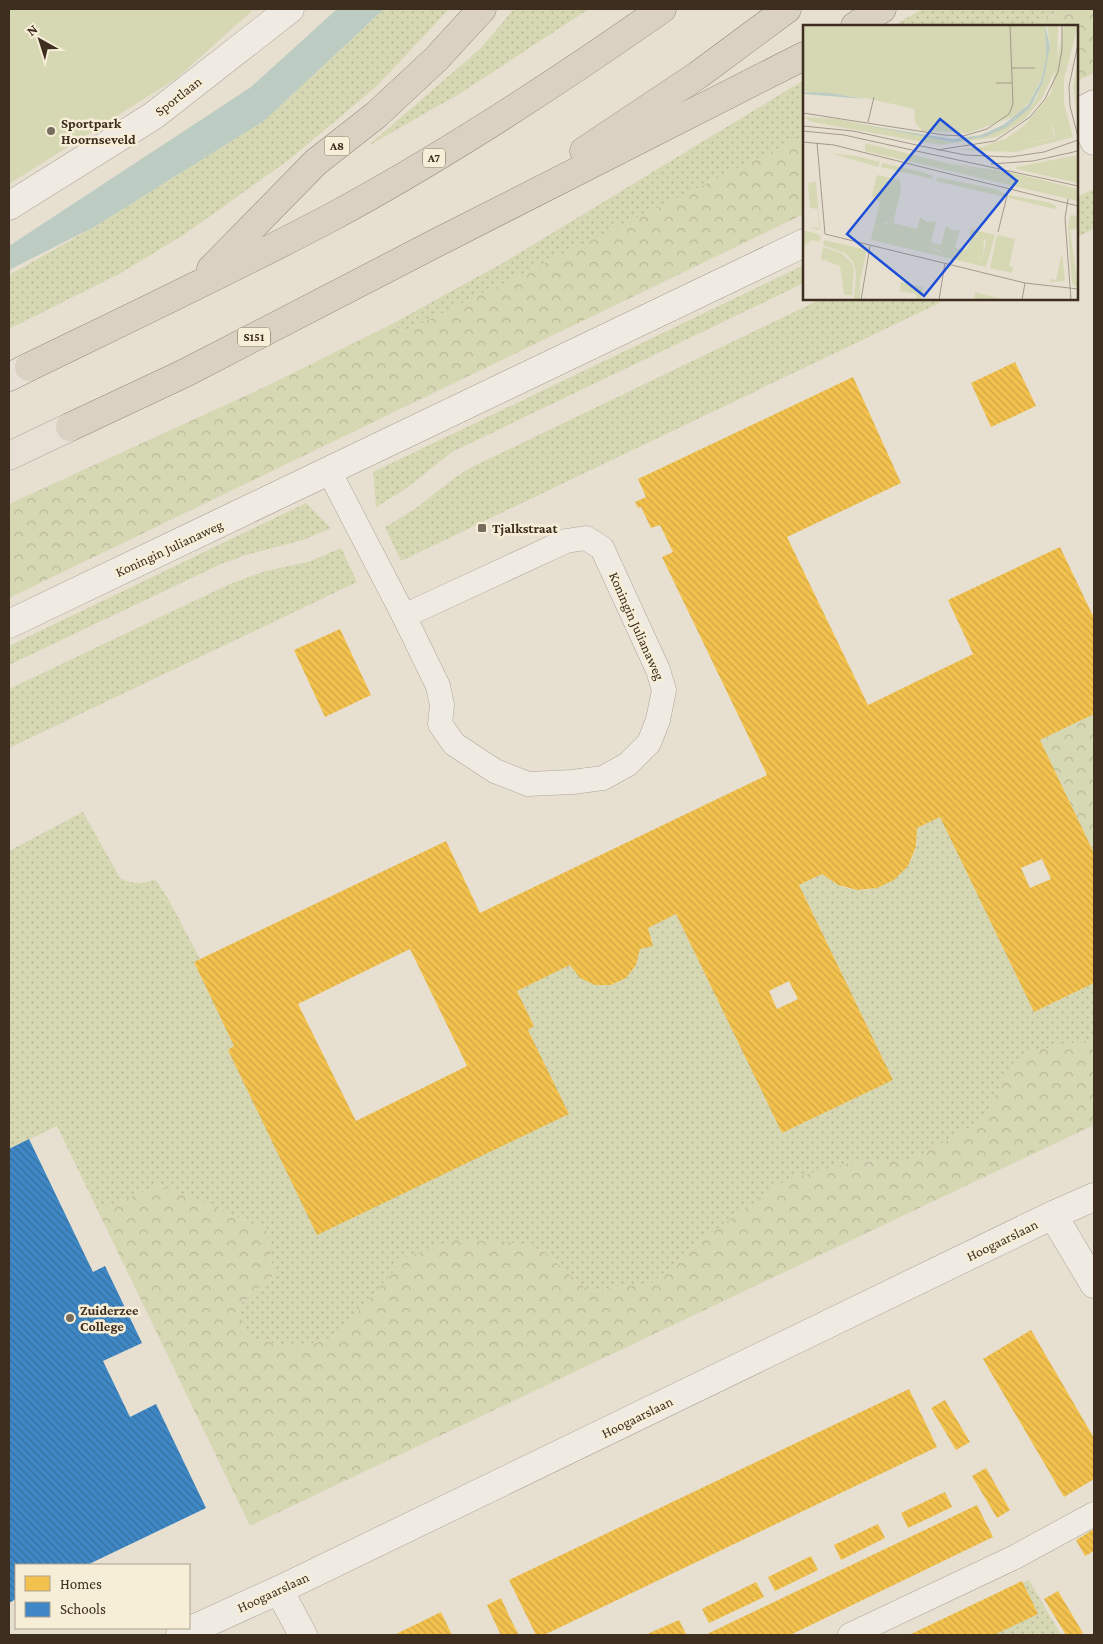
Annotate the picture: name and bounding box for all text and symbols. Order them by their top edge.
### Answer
north arrow [15,15,65,65]
text: N [23,20,41,39]
inset map [803,25,1078,300]
street label: Sportlaan [152,73,205,119]
place label: Sportpark Hoornseveld [61,115,136,147]
marker: Sportpark Hoornseveld [45,125,57,137]
road number: A8 [324,136,350,156]
road number: A7 [423,148,445,168]
road number: S151 [238,328,270,347]
street label: Koningin Julianaweg [113,516,225,580]
place label: Tjalkstraat [492,520,558,537]
marker: Tjalkstraat [476,522,488,534]
street label: Koningin Julianaweg [606,569,668,683]
street label: Hoogaarslaan [964,1216,1041,1264]
place label: Zuiderzee College [80,1302,139,1334]
marker: Zuiderzee College [64,1312,76,1324]
street label: Hoogaarslaan [599,1393,676,1441]
legend [15,1564,190,1629]
street label: Hoogaarslaan [235,1568,312,1616]
text: Homes [60,1576,102,1592]
text: Schools [60,1601,106,1617]

